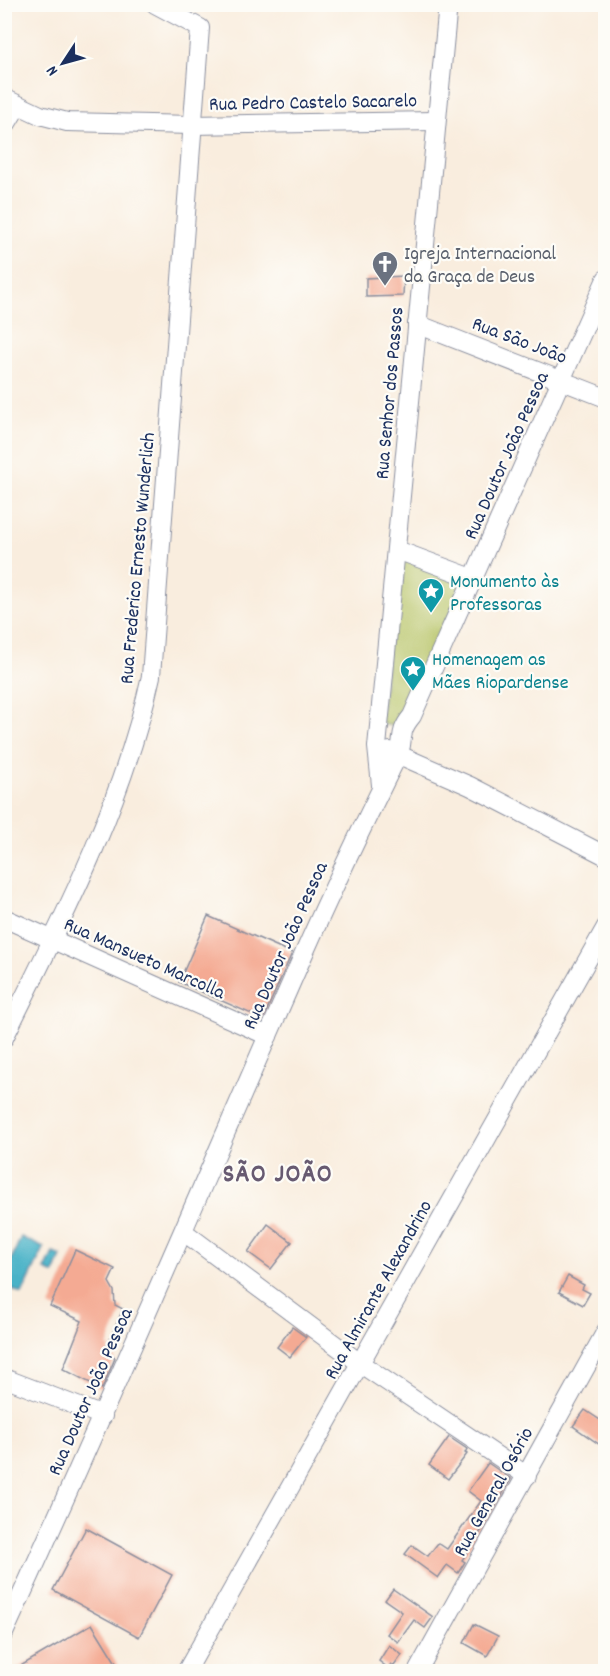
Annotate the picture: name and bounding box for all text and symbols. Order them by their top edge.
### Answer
north arrow [33,33,93,93]
text: N [41,60,65,80]
street label: Rua Pedro Castelo Sacarelo [209,88,417,120]
place label: Igreja Internacional da Graça de Deus [404,241,556,292]
church icon: Igreja Internacional da Graça de Deus [370,249,400,287]
street label: Rua Senhor dos Passos [369,306,412,481]
street label: Rua São João [467,311,571,373]
street label: Rua Doutor João Pessoa [458,367,558,545]
street label: Rua Frederico Ernesto Wunderlich [114,431,164,685]
place label: Monumento às Professoras [450,569,560,620]
place icon: Monumento às Professoras [416,576,446,614]
place label: Homenagem as Mães Riopardense [432,647,569,698]
place icon: Homenagem as Mães Riopardense [398,654,428,692]
street label: Rua Doutor João Pessoa [237,857,337,1035]
street label: Rua Mansueto Marcolla [59,912,229,1008]
district label: SÃO JOÃO [223,1157,333,1194]
street label: Rua Almirante Alexandrino [319,1196,441,1385]
street label: Rua Doutor João Pessoa [42,1303,142,1481]
street label: Rua General Osório [447,1423,542,1562]

